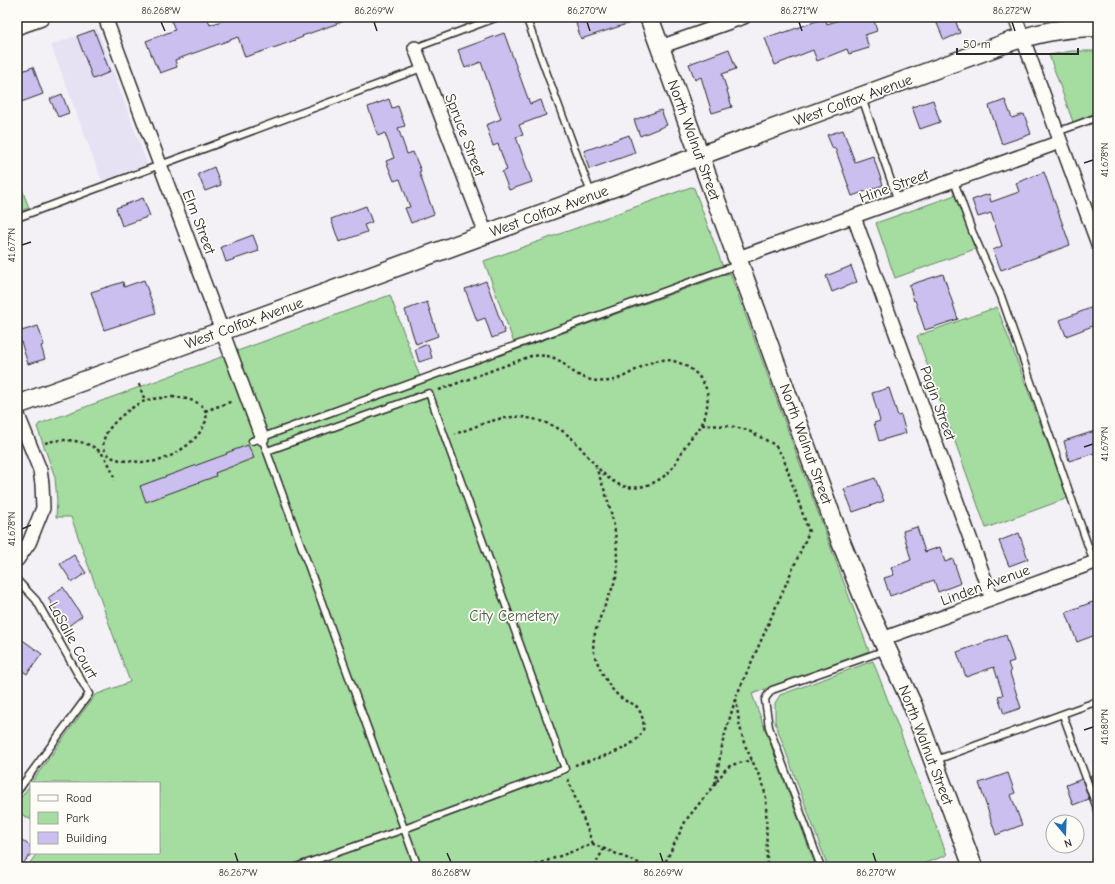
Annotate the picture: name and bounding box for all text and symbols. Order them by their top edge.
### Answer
text: 86.268°W [141,5,181,17]
text: 86.269°W [354,5,394,17]
text: 86.270°W [567,5,607,17]
text: 86.271°W [780,5,818,17]
text: 86.272°W [993,5,1032,17]
scale bar [957,30,1078,56]
text: 50 m [963,37,991,51]
street label: West Colfax Avenue [791,70,915,130]
street label: North Walnut Street [664,77,724,203]
street label: Spruce Street [441,91,489,180]
text: 41.678°N [1099,143,1111,177]
street label: Hine Street [857,165,932,207]
street label: West Colfax Avenue [487,181,611,241]
street label: Elm Street [179,187,220,257]
text: 41.677°N [6,228,18,262]
street label: West Colfax Avenue [182,293,306,353]
street label: Pagin Street [916,363,960,443]
street label: North Walnut Street [776,381,836,507]
text: 41.679°N [1099,427,1111,461]
text: 41.678°N [6,512,18,546]
street label: Linden Avenue [938,560,1033,609]
street label: LaSalle Court [44,598,102,682]
park label: City Cemetery [469,607,559,625]
street label: North Walnut Street [895,683,957,808]
text: 41.680°N [1099,709,1111,745]
legend [30,782,160,854]
text: Road [66,791,92,805]
text: Park [66,811,89,825]
north arrow [1045,814,1085,854]
text: Building [66,831,107,845]
text: N [1063,836,1074,850]
text: 86.267°W [219,867,258,879]
text: 86.268°W [431,867,471,879]
text: 86.269°W [643,867,683,879]
text: 86.270°W [856,867,896,879]

